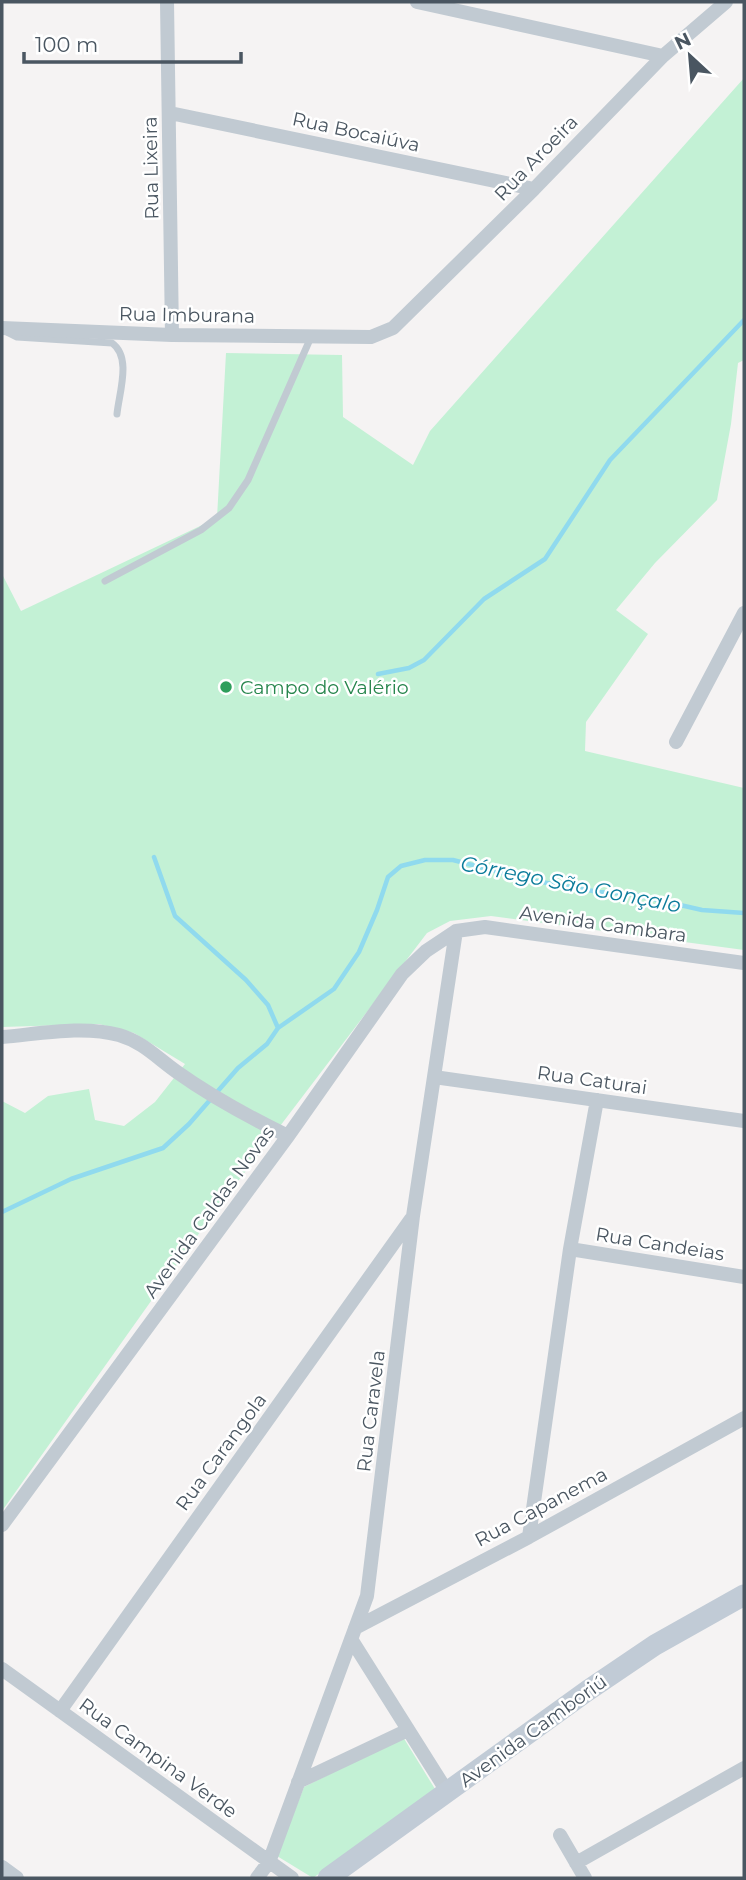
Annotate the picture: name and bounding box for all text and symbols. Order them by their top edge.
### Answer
scale bar [24,21,242,65]
north arrow [655,21,725,91]
text: N [671,27,695,55]
text: 100 m [35,32,98,57]
street label: Rua Bocaiúva [290,107,422,157]
street label: Rua Aroeira [489,110,583,206]
street label: Rua Lixeira [139,116,163,220]
street label: Rua Imburana [119,302,255,328]
place label: Campo do Valério [240,676,409,699]
marker: Campo do Valério [218,679,234,695]
water label: Córrego São Gonçalo [459,850,683,918]
street label: Avenida Cambara [518,901,688,947]
street label: Rua Caturai [535,1061,649,1099]
street label: Avenida Caldas Novas [139,1121,279,1303]
street label: Rua Candeias [594,1222,726,1266]
street label: Rua Caravela [352,1349,390,1473]
street label: Rua Carangola [171,1389,271,1515]
street label: Rua Capanema [471,1462,611,1552]
street label: Avenida Camboriú [455,1670,611,1792]
street label: Rua Campina Verde [74,1693,242,1823]

